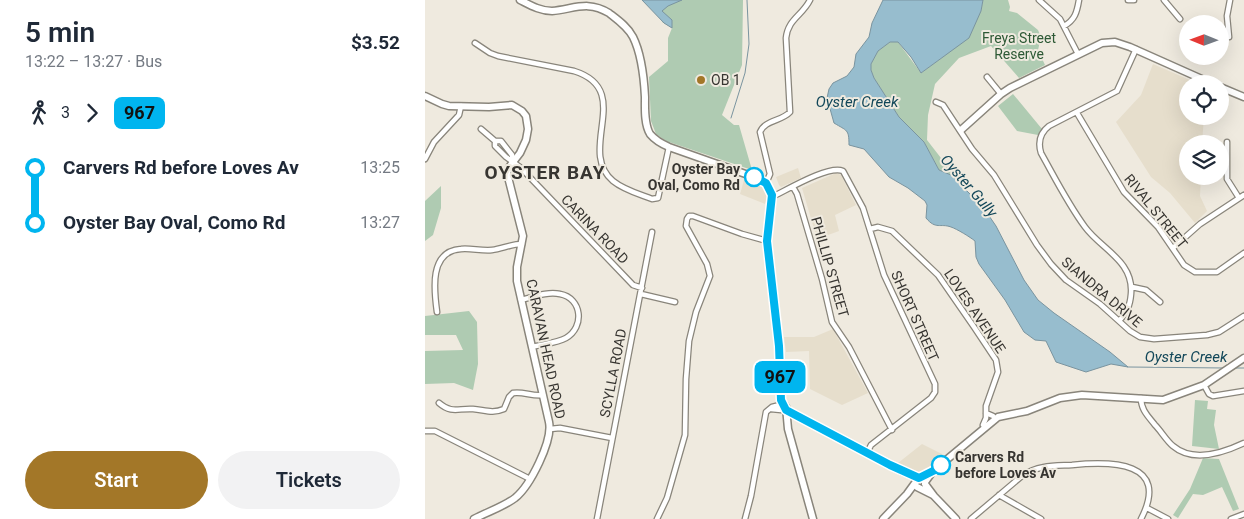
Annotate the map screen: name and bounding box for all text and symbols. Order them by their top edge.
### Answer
north arrow [1179,15,1229,65]
map controls [1179,15,1229,185]
text: 5 min [25,16,95,49]
park label: Freya Street Reserve [982,30,1056,62]
text: $3.52 [351,31,400,54]
text: 13:22 – 13:27 · Bus [25,52,162,71]
place label: OB 1 [711,72,741,88]
marker: OB 1 [695,74,707,86]
button: locate [1179,75,1229,125]
water label: Oyster Creek [816,93,899,111]
icon: walk [25,99,53,127]
icon: forward [78,99,106,127]
text: 967 [124,102,155,123]
text: 3 [61,103,70,122]
button: layers [1179,135,1229,185]
water label: Oyster Gully [937,151,1002,222]
text: Carvers Rd before Loves Av [63,156,299,179]
text: 13:25 [360,158,400,177]
district label: OYSTER BAY [485,161,605,184]
place label: Oyster Bay Oval, Como Rd [648,161,741,193]
marker: Oyster Bay Oval, Como Rd [744,167,764,187]
street label: RIVAL STREET [1121,171,1191,252]
street label: CARINA ROAD [558,191,632,267]
text: Oyster Bay Oval, Como Rd [63,211,285,234]
text: 13:27 [360,213,400,232]
street label: PHILLIP STREET [808,215,852,320]
street label: SIANDRA DRIVE [1058,254,1146,330]
street label: LOVES AVENUE [941,266,1009,356]
street label: SHORT STREET [888,268,942,364]
street label: CARAVAN HEAD ROAD [523,278,569,420]
street label: SCYLLA ROAD [597,327,629,419]
water label: Oyster Creek [1145,348,1228,366]
line badge: 967 [751,361,809,393]
text: 967 [765,366,795,387]
place label: Carvers Rd before Loves Av [955,449,1056,481]
button: Start [25,451,208,509]
button: Tickets [218,451,400,509]
marker: Carvers Rd before Loves Av [931,455,951,475]

